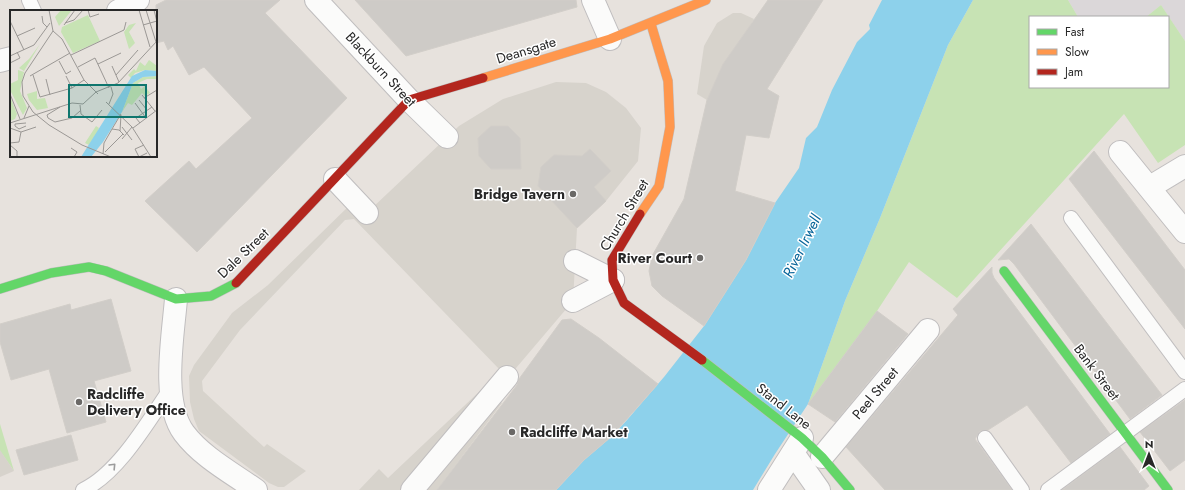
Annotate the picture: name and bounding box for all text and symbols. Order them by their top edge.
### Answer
inset map [10,10,157,157]
legend [1029,16,1169,88]
text: Fast [1065,23,1084,41]
street label: Blackburn Street [341,27,421,111]
street label: Deansgate [494,31,558,69]
text: Slow [1065,43,1090,61]
text: Jam [1063,63,1083,81]
street label: Church Street [595,175,654,255]
place label: Bridge Tavern [474,184,565,204]
marker: Bridge Tavern [568,189,578,199]
water label: River Irwell [777,210,827,281]
street label: Dale Street [213,223,274,283]
place label: River Court [618,248,693,268]
marker: River Court [695,253,705,263]
street label: Bank Street [1069,340,1125,405]
street label: Peel Street [847,362,903,423]
street label: Stand Lane [752,378,816,434]
place label: Radcliffe Delivery Office [87,384,186,420]
marker: Radcliffe Delivery Office [74,397,84,407]
place label: Radcliffe Market [520,422,628,442]
marker: Radcliffe Market [507,427,517,437]
north arrow [1129,434,1169,474]
text: N [1145,436,1153,452]
one-way arrow [108,463,116,471]

